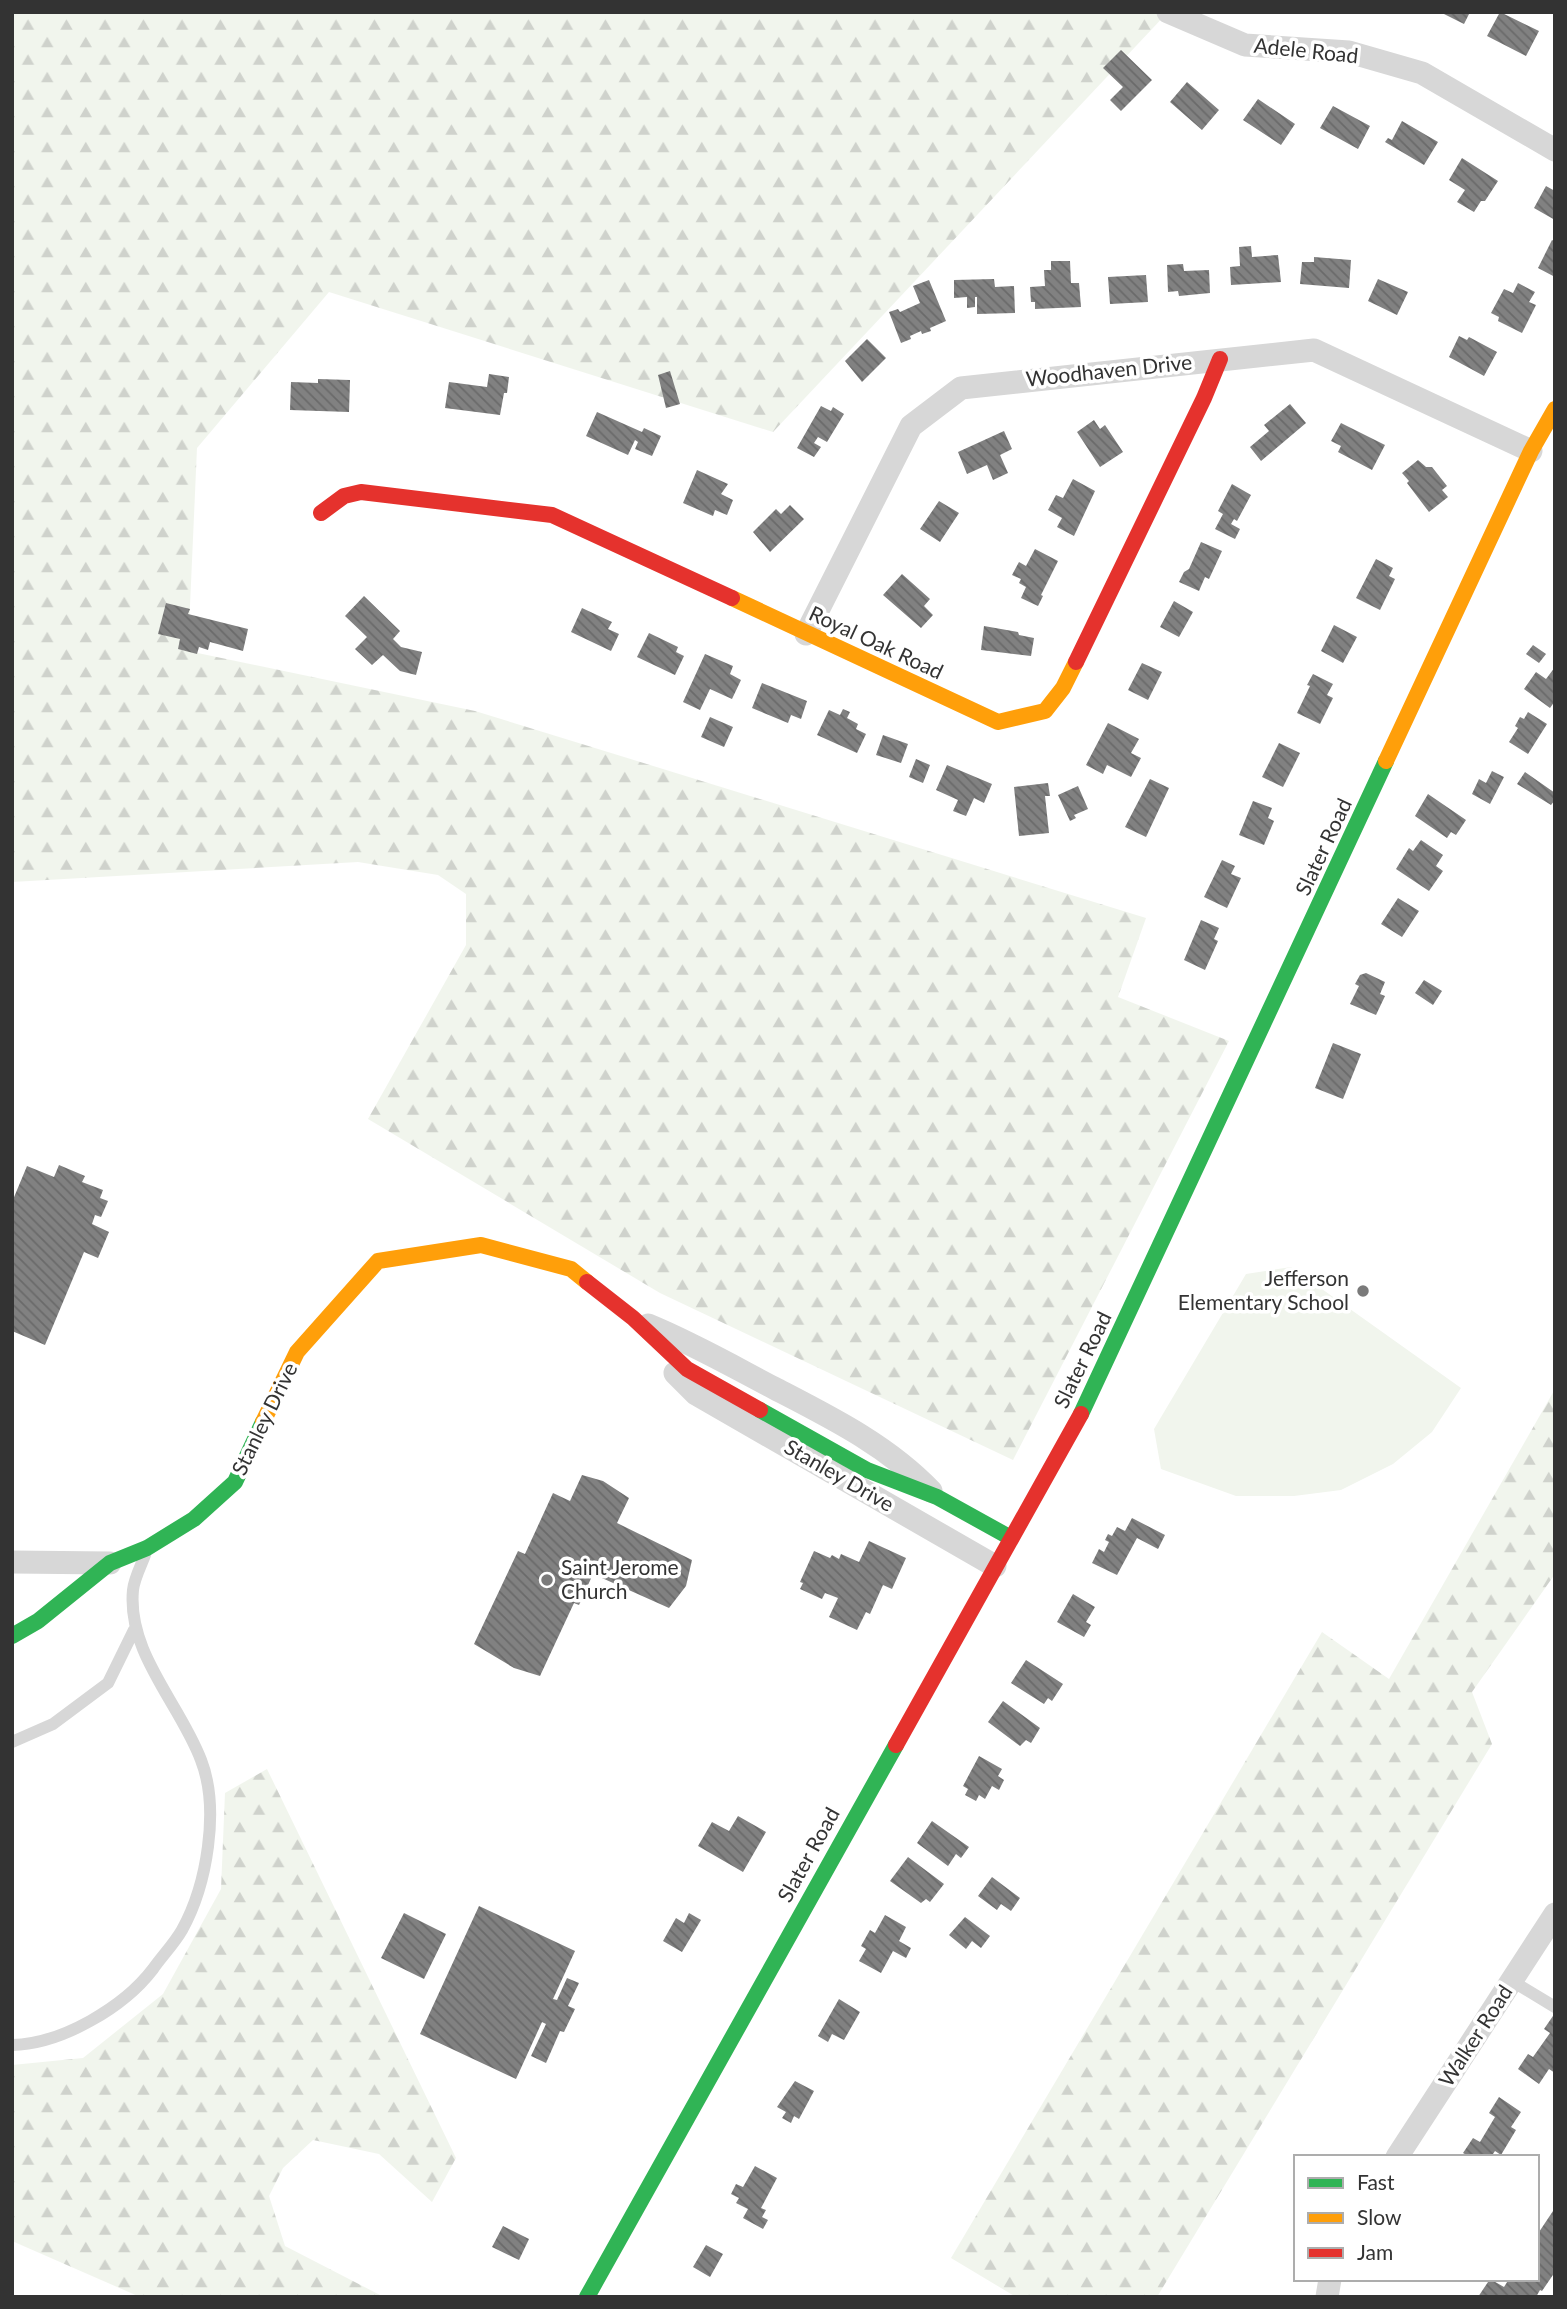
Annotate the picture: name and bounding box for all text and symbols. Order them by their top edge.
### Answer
street label: Adele Road [1253,32,1360,67]
street label: Woodhaven Drive [1025,348,1193,391]
street label: Royal Oak Road [806,600,948,684]
street label: Slater Road [1289,794,1356,899]
place label: Jefferson Elementary School [1178,1265,1349,1314]
marker: Jefferson Elementary School [1355,1283,1371,1299]
street label: Slater Road [1048,1307,1116,1412]
street label: Stanley Drive [226,1358,302,1479]
street label: Stanley Drive [781,1433,899,1516]
place label: Saint Jerome Church [561,1554,679,1603]
marker: Saint Jerome Church [539,1572,555,1588]
street label: Slater Road [771,1803,844,1906]
street label: Walker Road [1433,1980,1517,2091]
legend [1294,2155,1539,2281]
text: Fast [1357,2169,1395,2194]
text: Slow [1357,2204,1402,2229]
text: Jam [1357,2239,1393,2264]

